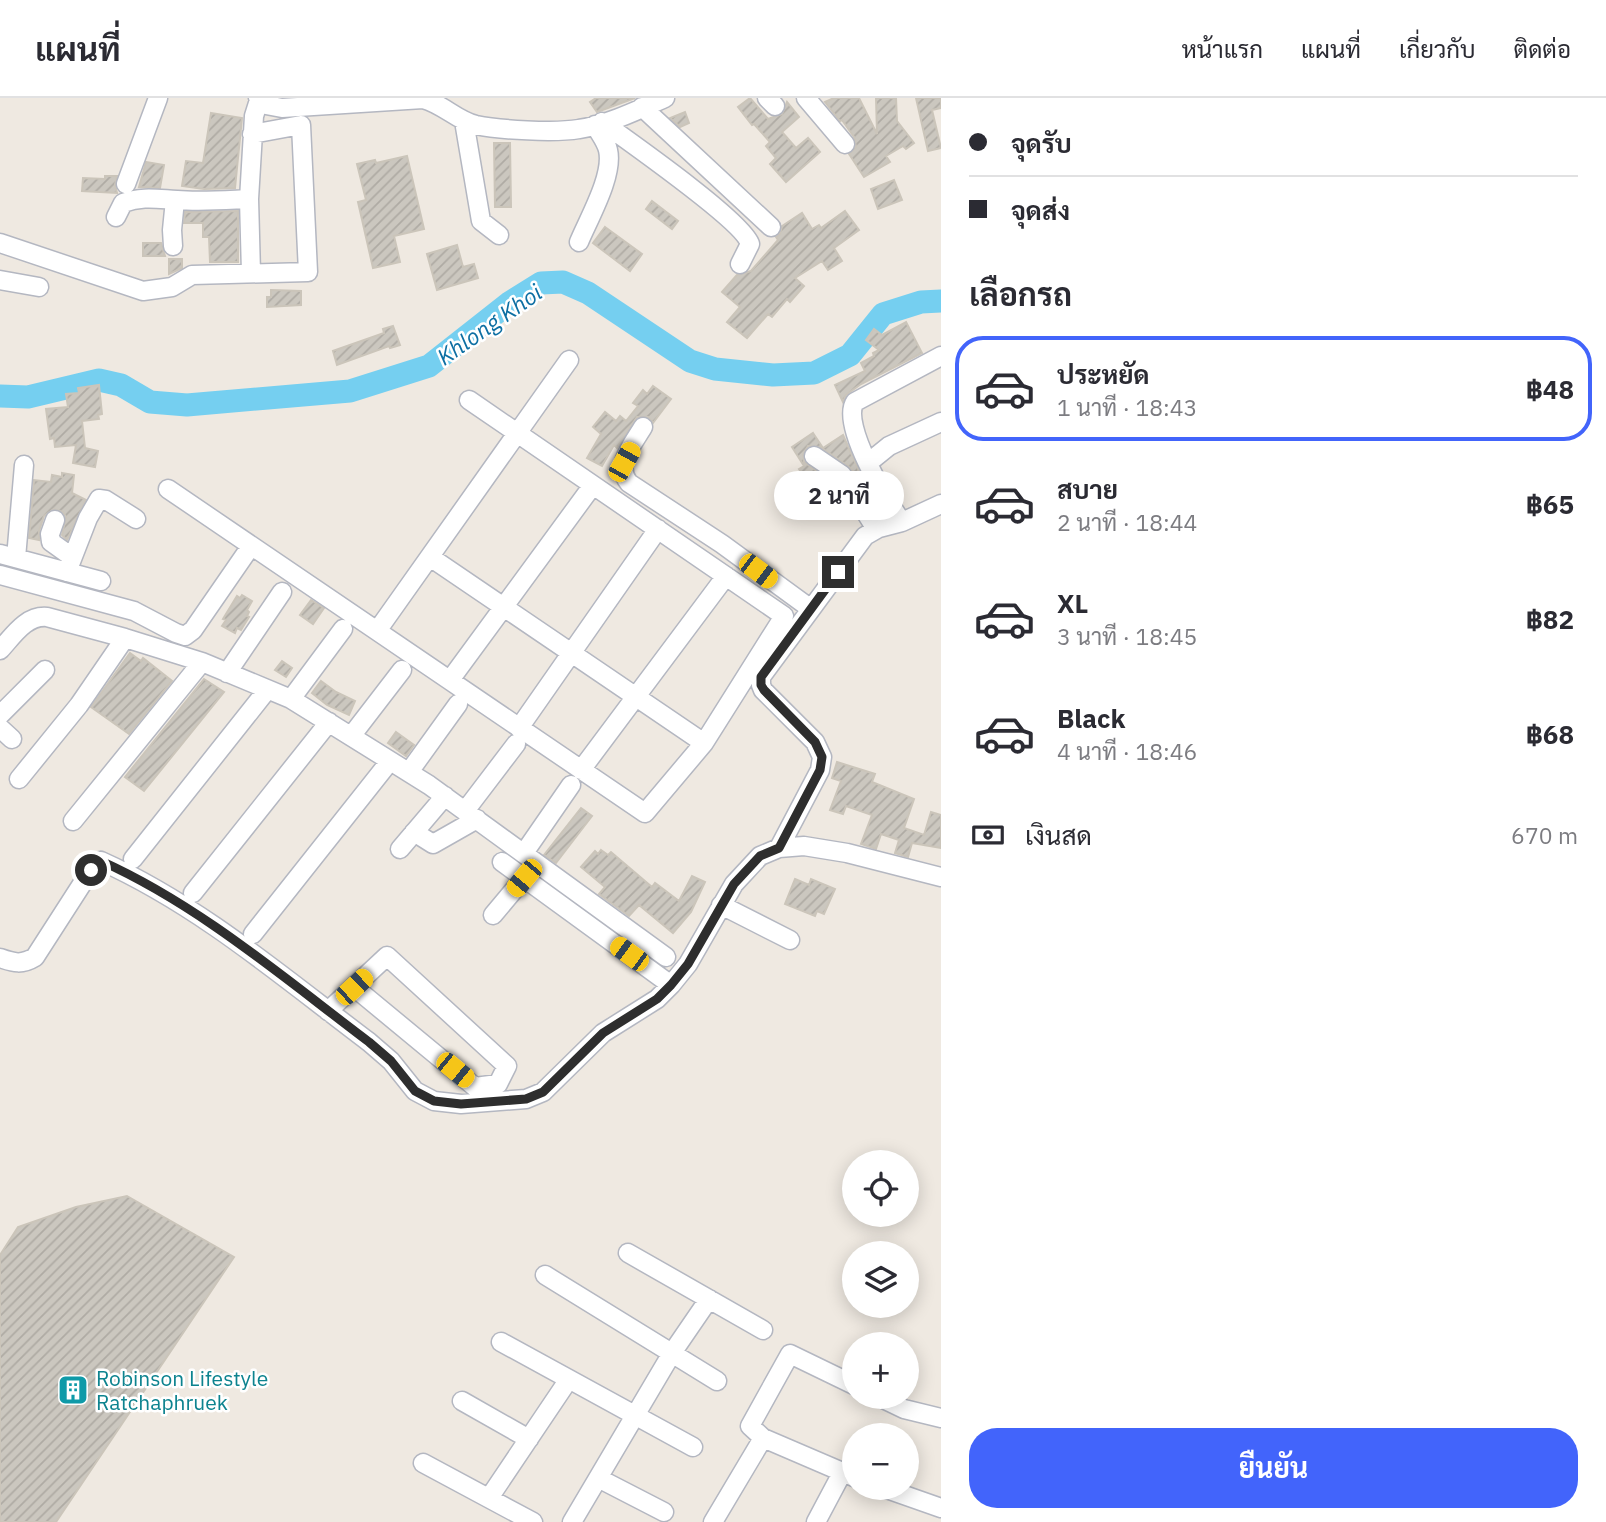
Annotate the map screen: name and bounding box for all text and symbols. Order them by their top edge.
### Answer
text: แผนที่ [35,27,121,70]
text: หน้าแรก [1182,33,1263,65]
text: แผนที่ [1301,33,1361,65]
text: เกี่ยวกับ [1399,33,1476,65]
text: ติดต่อ [1514,33,1571,65]
text: จุดรับ [1011,126,1072,160]
text: จุดส่ง [1011,193,1070,227]
text: เลือกรถ [969,273,1072,315]
water label: Khlong Khoi [430,276,548,371]
icon: car [973,357,1036,420]
text: ประหยัด [1057,357,1150,391]
text: ฿48 [1526,372,1574,406]
text: 1 นาที · 18:43 [1057,392,1197,422]
car [605,439,644,485]
callout: 2 นาที [773,470,903,519]
icon: car [973,472,1036,535]
text: สบาย [1057,472,1118,506]
text: 2 นาที [808,480,870,510]
text: ฿65 [1526,487,1574,521]
text: 2 นาที · 18:44 [1057,507,1197,537]
car [735,550,782,592]
route end [822,556,854,588]
text: XL [1057,586,1088,620]
icon: car [973,587,1036,650]
text: ฿82 [1526,602,1574,636]
text: 3 นาที · 18:45 [1057,621,1197,651]
text: Black [1057,701,1125,735]
icon: car [973,702,1036,765]
text: ฿68 [1526,717,1574,751]
text: 4 นาที · 18:46 [1057,736,1197,766]
icon: cash [969,816,1007,854]
text: เงินสด [1025,818,1092,852]
text: 670 m [1511,820,1578,850]
route start [75,854,107,886]
car [503,855,546,901]
car [606,933,653,975]
car [332,965,377,1009]
car [433,1049,478,1091]
map controls [842,1150,919,1500]
button: locate [842,1150,919,1227]
button: layers [842,1241,919,1318]
button: + [842,1332,919,1409]
place label: Robinson Lifestyle Ratchaphruek [96,1364,268,1416]
building icon: Robinson Lifestyle Ratchaphruek [56,1373,90,1407]
button: − [842,1423,919,1500]
button: ยืนยัน [969,1428,1578,1508]

